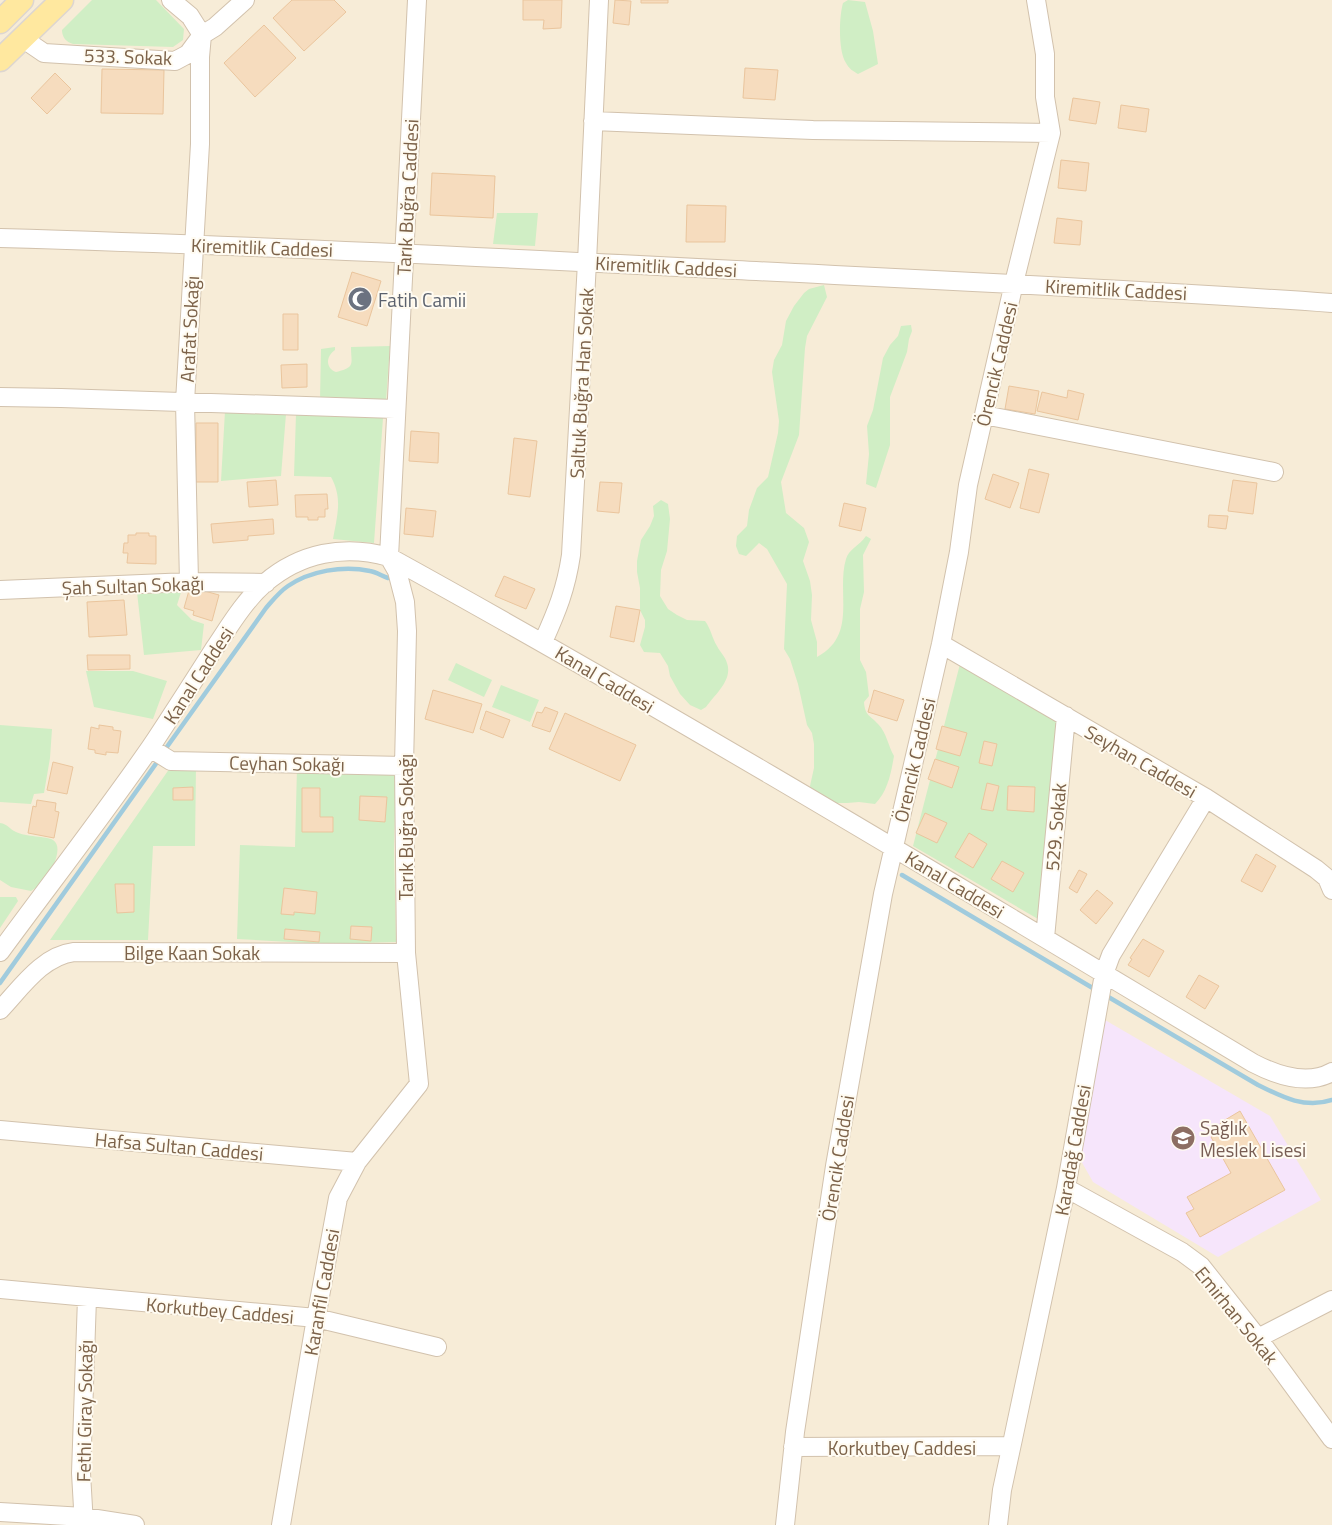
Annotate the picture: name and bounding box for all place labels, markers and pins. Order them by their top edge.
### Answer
place label: Fatih Camii [378,285,466,314]
mosque icon: Fatih Camii [347,286,373,312]
place label: Sağlık Meslek Lisesi [1200,1113,1306,1164]
school or university icon: Sağlık Meslek Lisesi [1170,1125,1196,1151]

